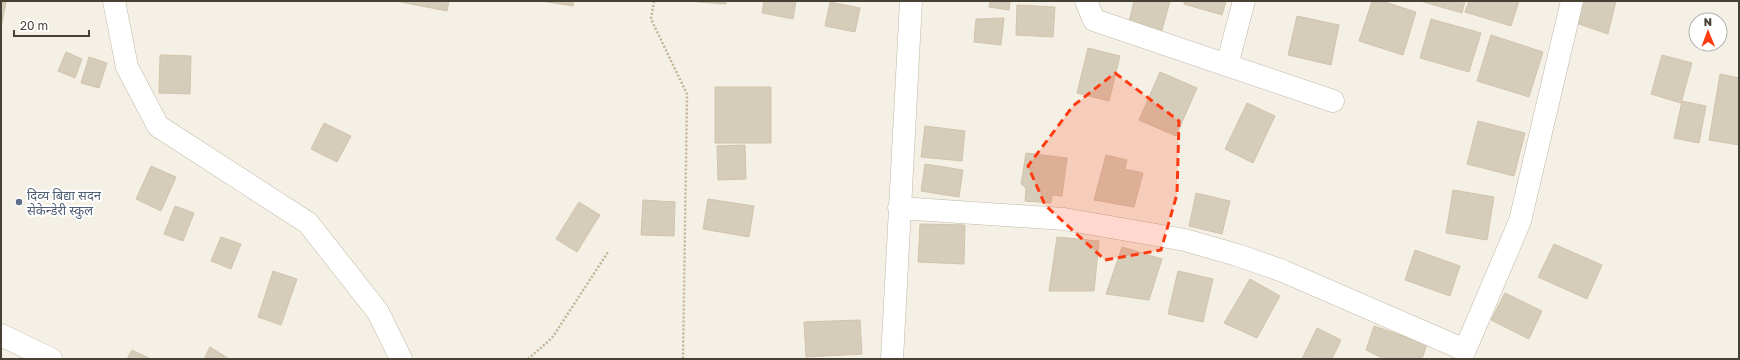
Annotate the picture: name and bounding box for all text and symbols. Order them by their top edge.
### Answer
scale bar [14,12,89,38]
north arrow [1688,12,1728,52]
text: N [1704,15,1712,28]
text: 20 m [20,18,48,33]
place label: दिव्य बिद्या सदन सेकेन्डेरी स्कुल [27,187,102,219]
marker: दिव्य बिद्या सदन सेकेन्डेरी स्कुल [14,197,24,207]

